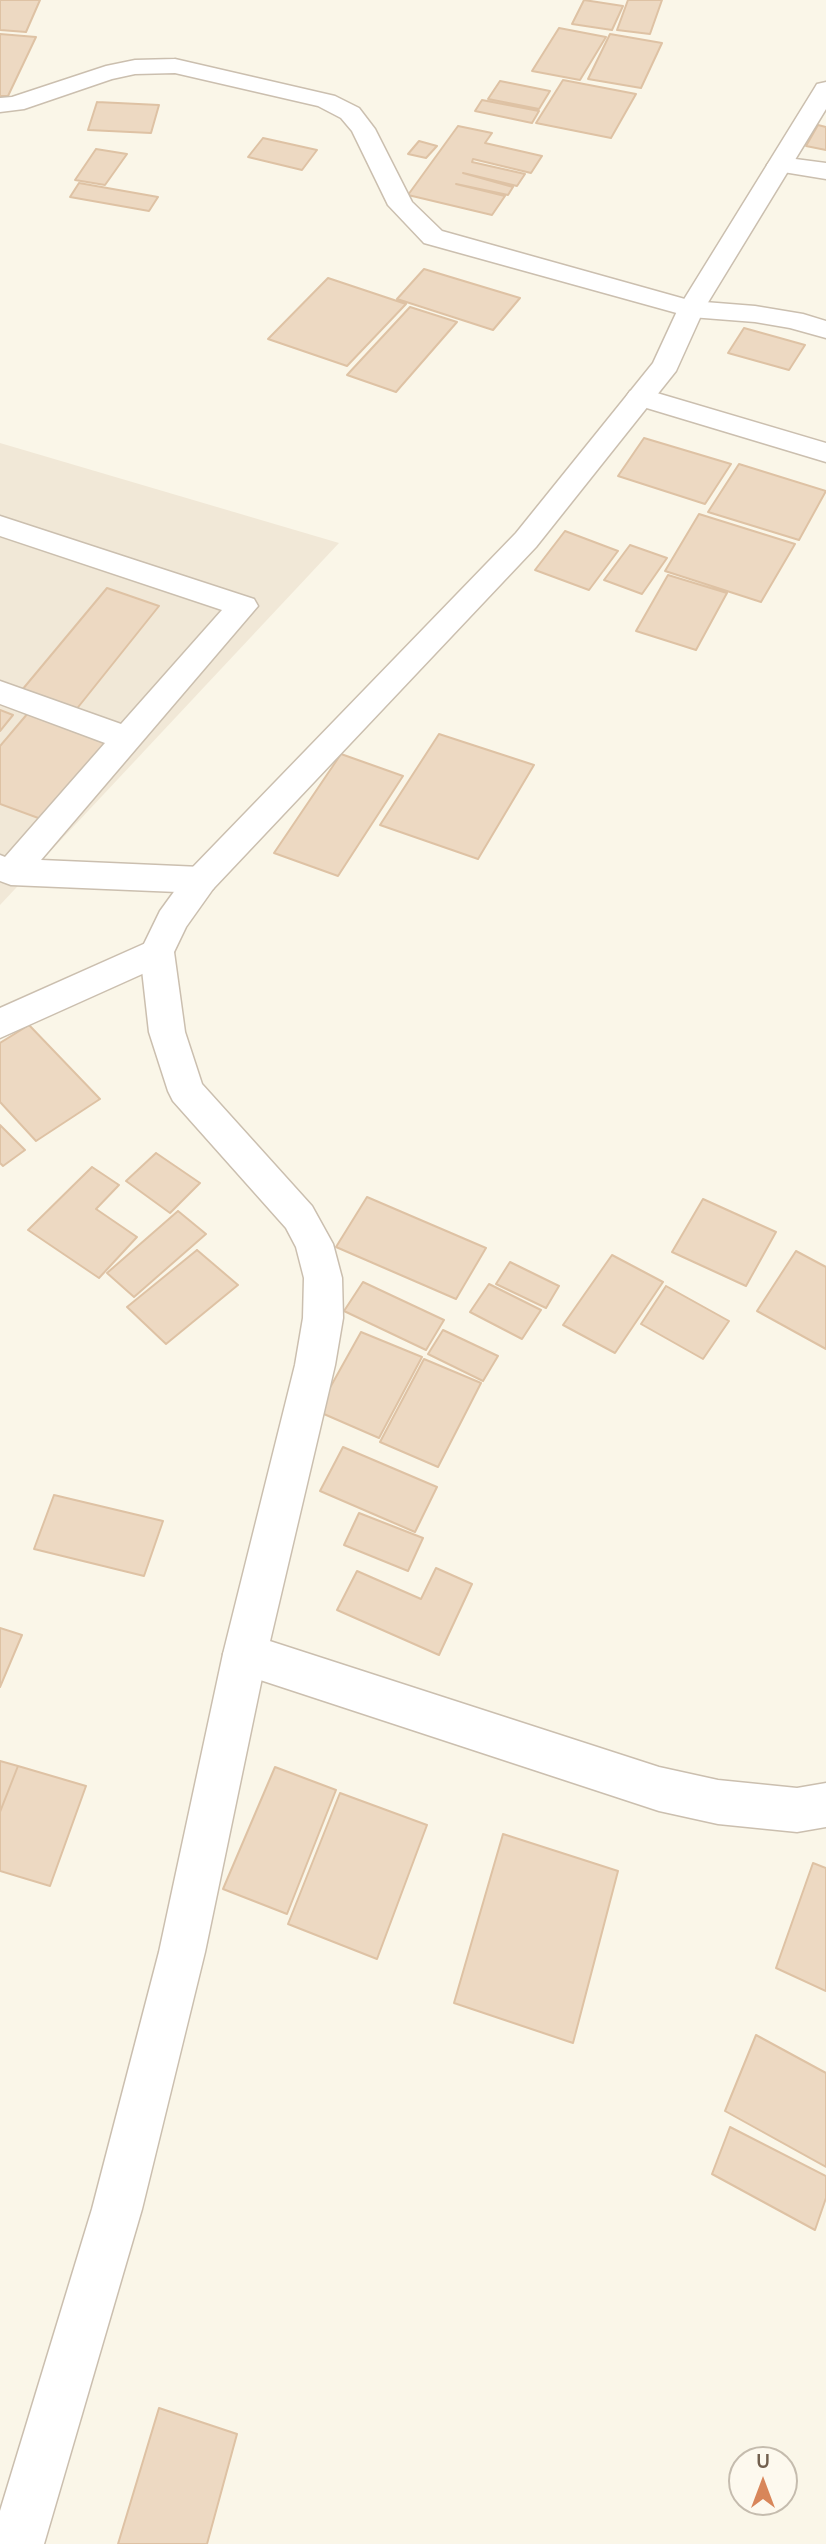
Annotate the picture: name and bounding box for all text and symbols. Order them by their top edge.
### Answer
north arrow [728,2446,798,2516]
text: U [756,2450,770,2473]

